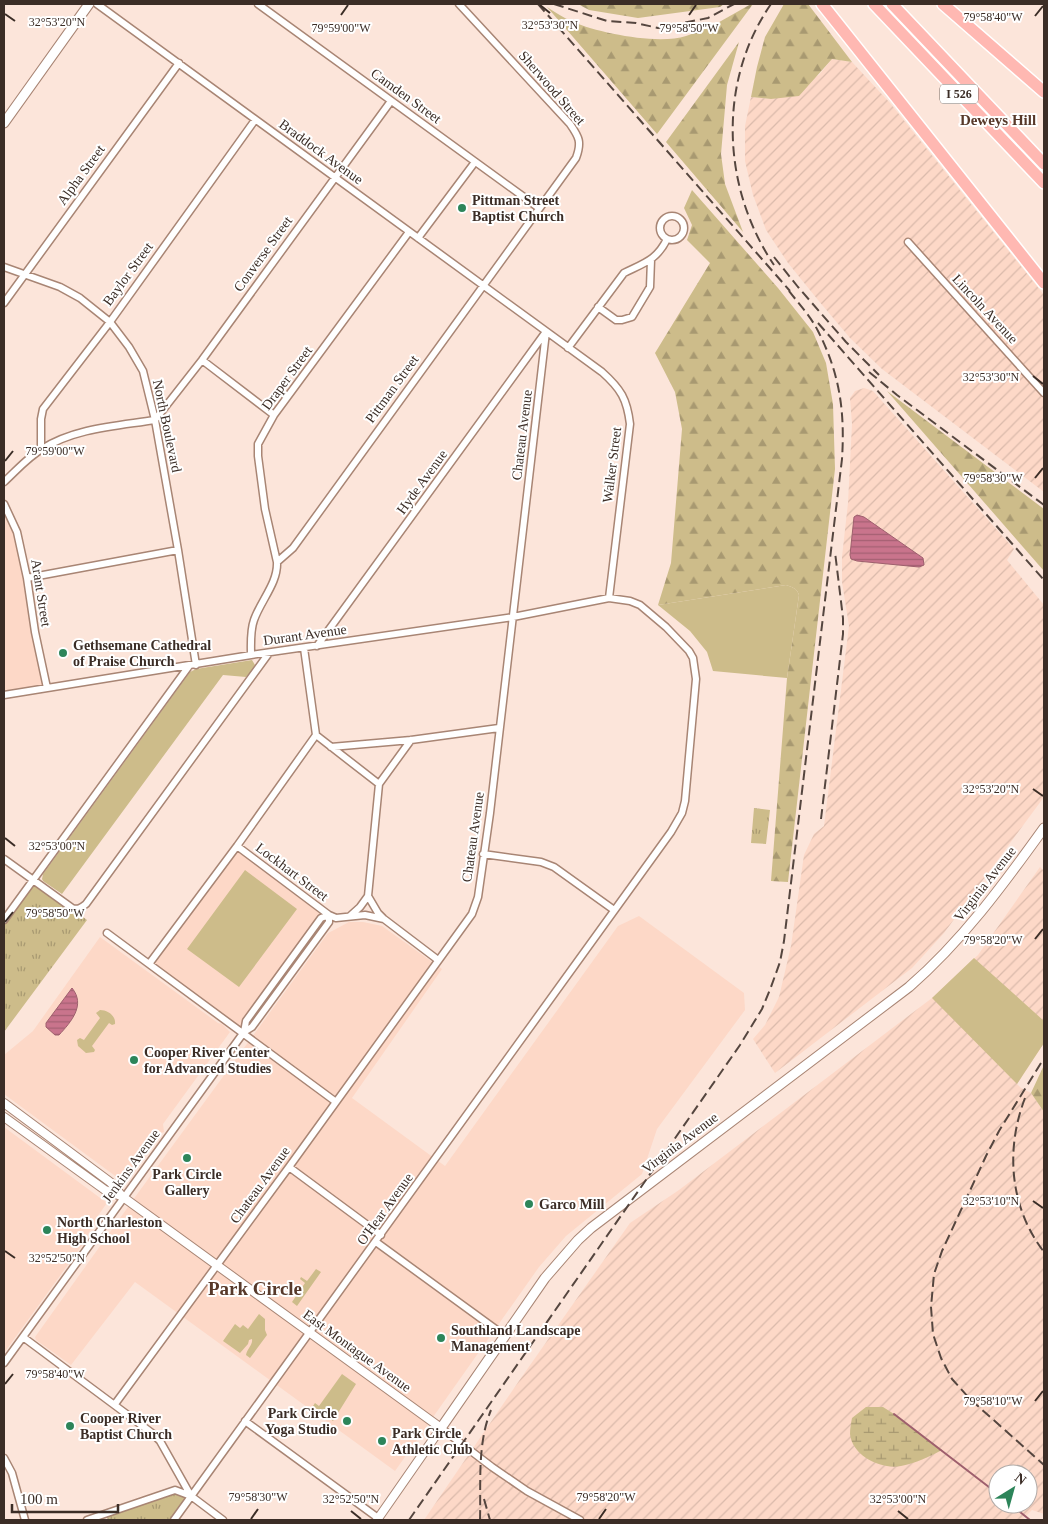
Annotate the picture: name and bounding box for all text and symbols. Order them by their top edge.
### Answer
text: 79°58'40"W [963,10,1023,24]
text: 32°53'20"N [29,15,86,29]
text: 32°53'30"N [522,18,579,32]
text: 79°59'00"W [311,21,371,35]
text: 79°58'50"W [659,21,719,35]
street label: Sherwood Street [516,48,588,128]
street label: Camden Street [368,66,444,126]
road number: I 526 [940,85,978,104]
district label: Deweys Hill [960,112,1036,128]
street label: Braddock Avenue [276,117,366,187]
street label: Alpha Street [54,142,108,208]
place label: Pittman Street Baptist Church [472,193,564,224]
marker: Pittman Street Baptist Church [456,202,468,214]
street label: Converse Street [231,213,295,294]
street label: Baylor Street [100,239,156,308]
street label: Lincoln Avenue [949,271,1021,347]
street label: Draper Street [259,343,315,413]
street label: Pittman Street [363,352,422,426]
text: 32°53'30"N [963,370,1020,384]
street label: North Boulevard [150,378,184,474]
street label: Chateau Avenue [509,389,535,481]
street label: Walker Street [600,426,624,504]
text: 79°59'00"W [25,444,85,458]
street label: Hyde Avenue [394,447,450,517]
text: 79°58'30"W [963,471,1023,485]
street label: Arant Street [28,558,54,628]
street label: Durant Avenue [262,622,348,648]
place label: Gethsemane Cathedral of Praise Church [73,638,211,669]
marker: Gethsemane Cathedral of Praise Church [57,647,69,659]
text: 32°53'20"N [963,782,1020,796]
street label: Chateau Avenue [459,791,487,883]
text: 32°53'00"N [29,839,86,853]
street label: Lockhart Street [253,840,331,904]
street label: Virginia Avenue [951,844,1019,924]
text: 79°58'50"W [25,906,85,920]
text: 79°58'20"W [963,933,1023,947]
place label: Cooper River Center for Advanced Studies [144,1045,272,1076]
marker: Cooper River Center for Advanced Studies [128,1054,140,1066]
street label: Virginia Avenue [639,1110,721,1176]
street label: Jenkins Avenue [99,1126,163,1206]
street label: Chateau Avenue [227,1144,293,1226]
marker: Park Circle Gallery [181,1152,193,1164]
place label: Park Circle Gallery [152,1167,222,1198]
street label: O'Hear Avenue [354,1170,416,1248]
text: 32°53'10"N [963,1194,1020,1208]
place label: Garco Mill [539,1197,605,1212]
marker: Garco Mill [523,1198,535,1210]
place label: North Charleston High School [57,1215,163,1246]
marker: North Charleston High School [41,1224,53,1236]
text: 32°52'50"N [29,1251,86,1265]
district label: Park Circle [208,1278,302,1299]
street label: East Montague Avenue [300,1307,414,1395]
place label: Southland Landscape Management [451,1323,581,1354]
marker: Southland Landscape Management [435,1332,447,1344]
text: 79°58'40"W [25,1367,85,1381]
text: 79°58'10"W [963,1394,1023,1408]
place label: Park Circle Yoga Studio [265,1406,337,1437]
place label: Cooper River Baptist Church [80,1411,172,1442]
marker: Park Circle Yoga Studio [341,1415,353,1427]
marker: Cooper River Baptist Church [64,1420,76,1432]
place label: Park Circle Athletic Club [392,1426,473,1457]
marker: Park Circle Athletic Club [376,1435,388,1447]
north arrow [988,1464,1038,1514]
text: N [1012,1470,1029,1488]
scale bar [12,1482,119,1514]
text: 79°58'30"W [228,1490,288,1504]
text: 79°58'20"W [576,1490,636,1504]
text: 100 m [20,1491,58,1507]
text: 32°52'50"N [323,1492,380,1506]
text: 32°53'00"N [870,1492,927,1506]

